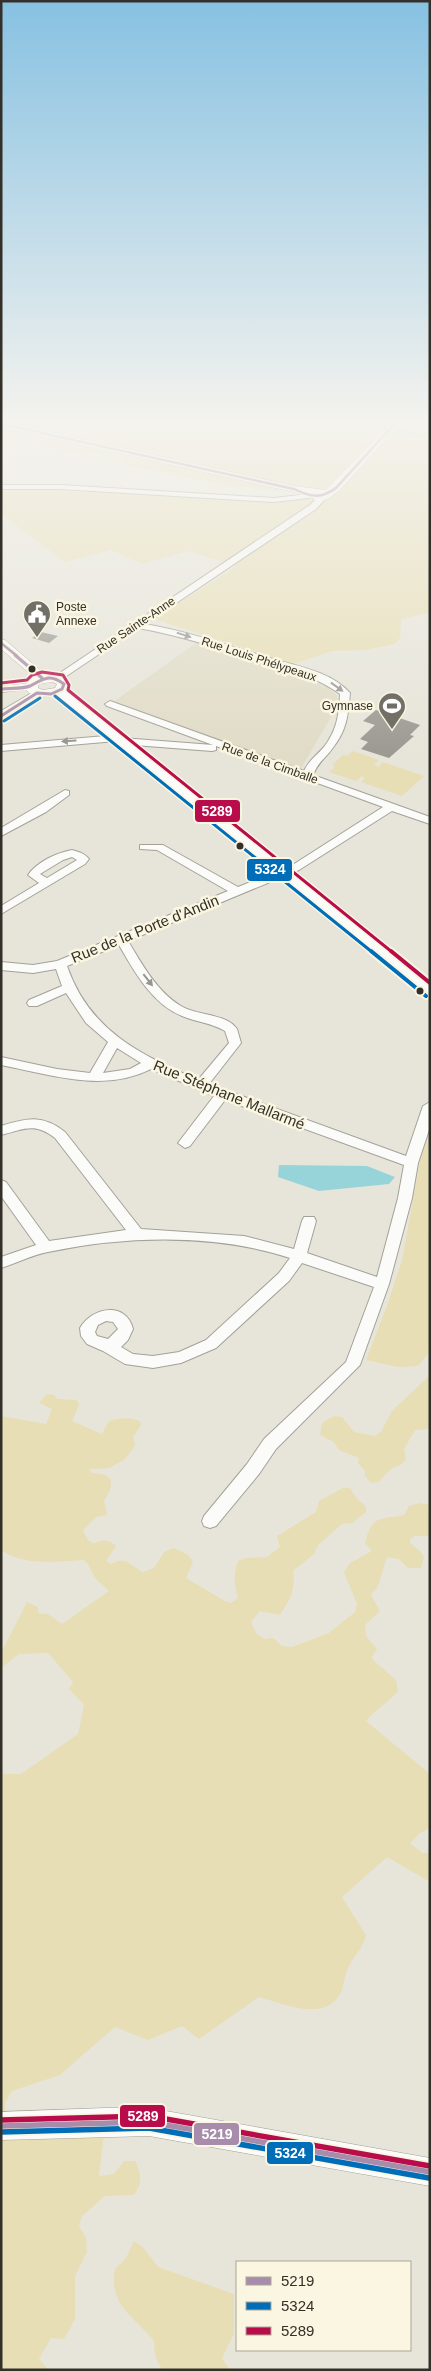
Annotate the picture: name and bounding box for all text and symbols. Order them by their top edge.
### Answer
street label: Rue Sainte-Anne [94,593,178,656]
public building icon: Poste Annexe [22,599,52,638]
place label: Poste Annexe [56,600,97,628]
one-way arrow [177,631,192,639]
street label: Rue Louis Phélypeaux [200,634,318,684]
unlabelled marker [27,664,37,674]
one-way arrow [330,682,344,692]
sports icon: Gymnase [377,691,407,730]
place label: Gymnase [322,699,373,713]
one-way arrow [60,738,76,746]
street label: Rue de la Cimballe [220,739,320,787]
line badge: 5289 [194,799,241,823]
text: 5289 [201,803,233,819]
unlabelled marker [235,841,245,851]
line badge: 5324 [246,858,293,882]
text: 5324 [254,861,286,877]
street label: Rue de la Porte d'Andin [68,891,221,966]
one-way arrow [143,973,154,986]
unlabelled marker [415,986,425,996]
street label: Rue Stéphane Mallarmé [151,1056,307,1133]
line badge: 5289 [119,2104,166,2128]
text: 5289 [127,2108,159,2124]
line badge: 5219 [193,2122,240,2146]
text: 5219 [201,2126,233,2142]
line badge: 5324 [266,2141,314,2165]
text: 5324 [274,2145,306,2161]
legend [236,2261,411,2351]
text: 5219 [281,2272,314,2289]
text: 5324 [281,2297,314,2314]
text: 5289 [281,2322,314,2339]

